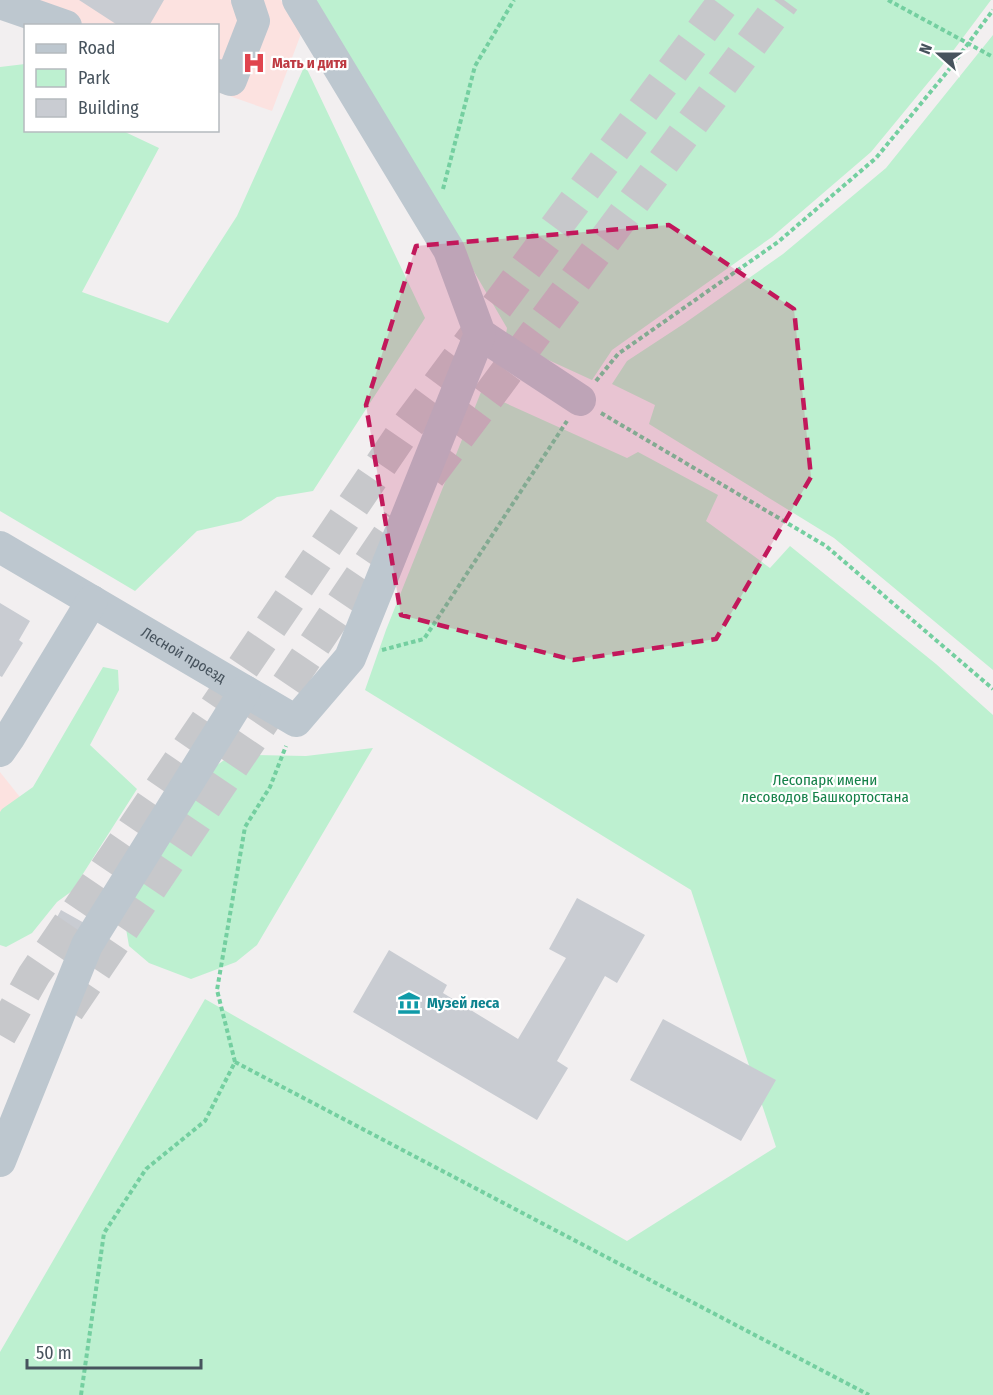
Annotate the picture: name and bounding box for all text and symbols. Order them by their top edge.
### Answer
legend [24,24,219,132]
north arrow [909,24,969,84]
text: Road [78,37,115,59]
text: N [915,41,936,57]
hospital icon: Мать и дитя [241,50,267,76]
place label: Мать и дитя [272,54,347,72]
text: Park [78,67,111,89]
text: Building [78,97,139,119]
street label: Лесной проезд [138,623,229,687]
park label: Лесопарк имени лесоводов Башкортостана [741,771,909,806]
museum icon: Музей леса [396,990,422,1016]
place label: Музей леса [427,994,500,1012]
scale bar [27,1332,201,1370]
text: 50 m [36,1342,72,1364]

